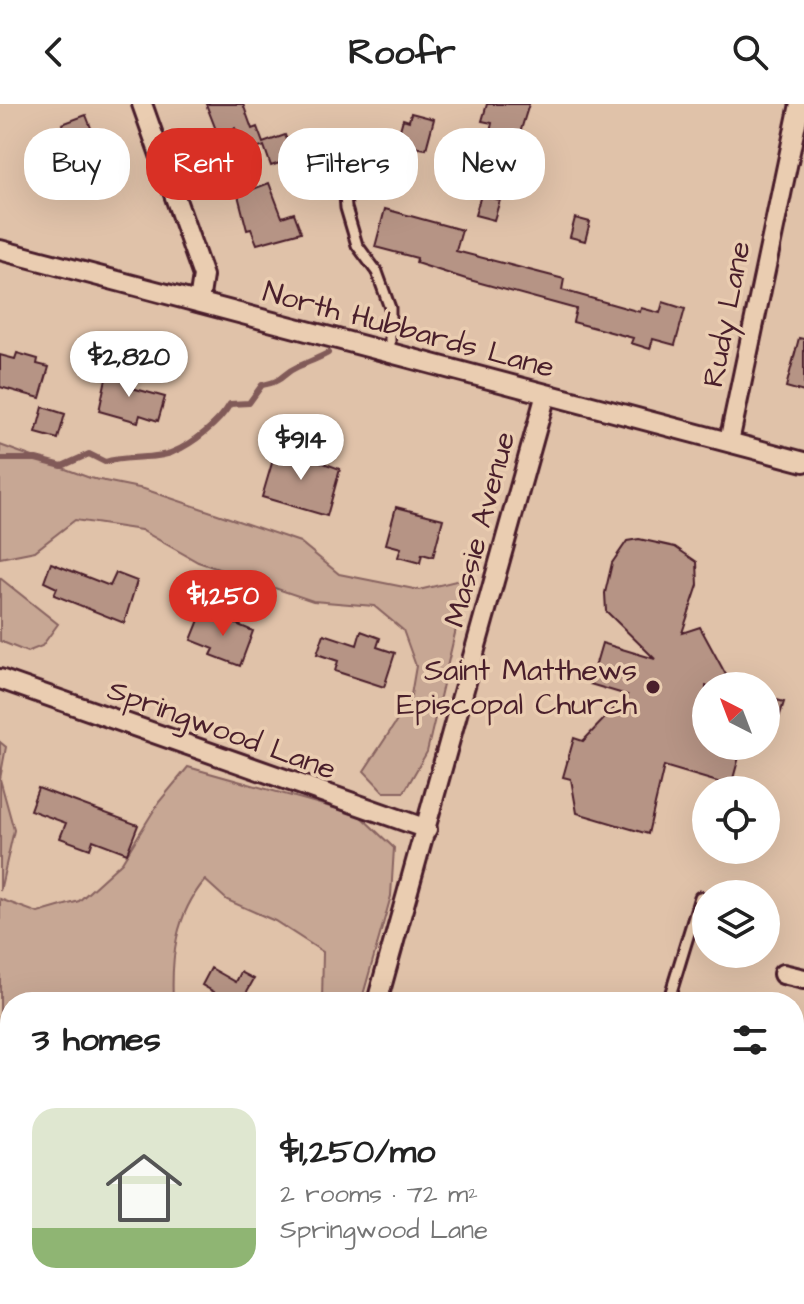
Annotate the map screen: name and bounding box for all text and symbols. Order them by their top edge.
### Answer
text: Roofr [348,27,456,78]
icon: back [32,30,76,74]
icon: search [728,30,772,74]
chip: Buy [24,128,130,200]
chip: Rent [146,128,262,200]
chip: Filters [278,128,418,200]
chip: New [434,128,545,200]
street label: Rudy Lane [692,238,763,391]
street label: North Hubbards Lane [258,271,559,389]
pin: $2,820 [64,331,194,399]
text: $2,820 [88,339,170,375]
pin: $914 [254,414,348,482]
text: $914 [276,422,326,458]
street label: Massie Avenue [434,427,526,632]
pin: $1,250 [158,570,288,638]
text: $1,250 [187,578,259,614]
place label: Saint Matthews Episcopal Church [397,650,637,726]
street label: Springwood Lane [101,669,342,792]
north arrow [692,672,780,760]
map controls [692,672,780,968]
marker: Saint Matthews Episcopal Church [644,678,662,696]
button: locate [692,776,780,864]
button: layers [692,880,780,968]
text: 3 homes [32,1016,161,1064]
icon: filters [728,1018,772,1062]
text: $1,250/mo [280,1128,435,1176]
icon: home [96,1140,192,1236]
text: 2 rooms · 72 m² [280,1176,478,1212]
text: Springwood Lane [280,1212,488,1248]

